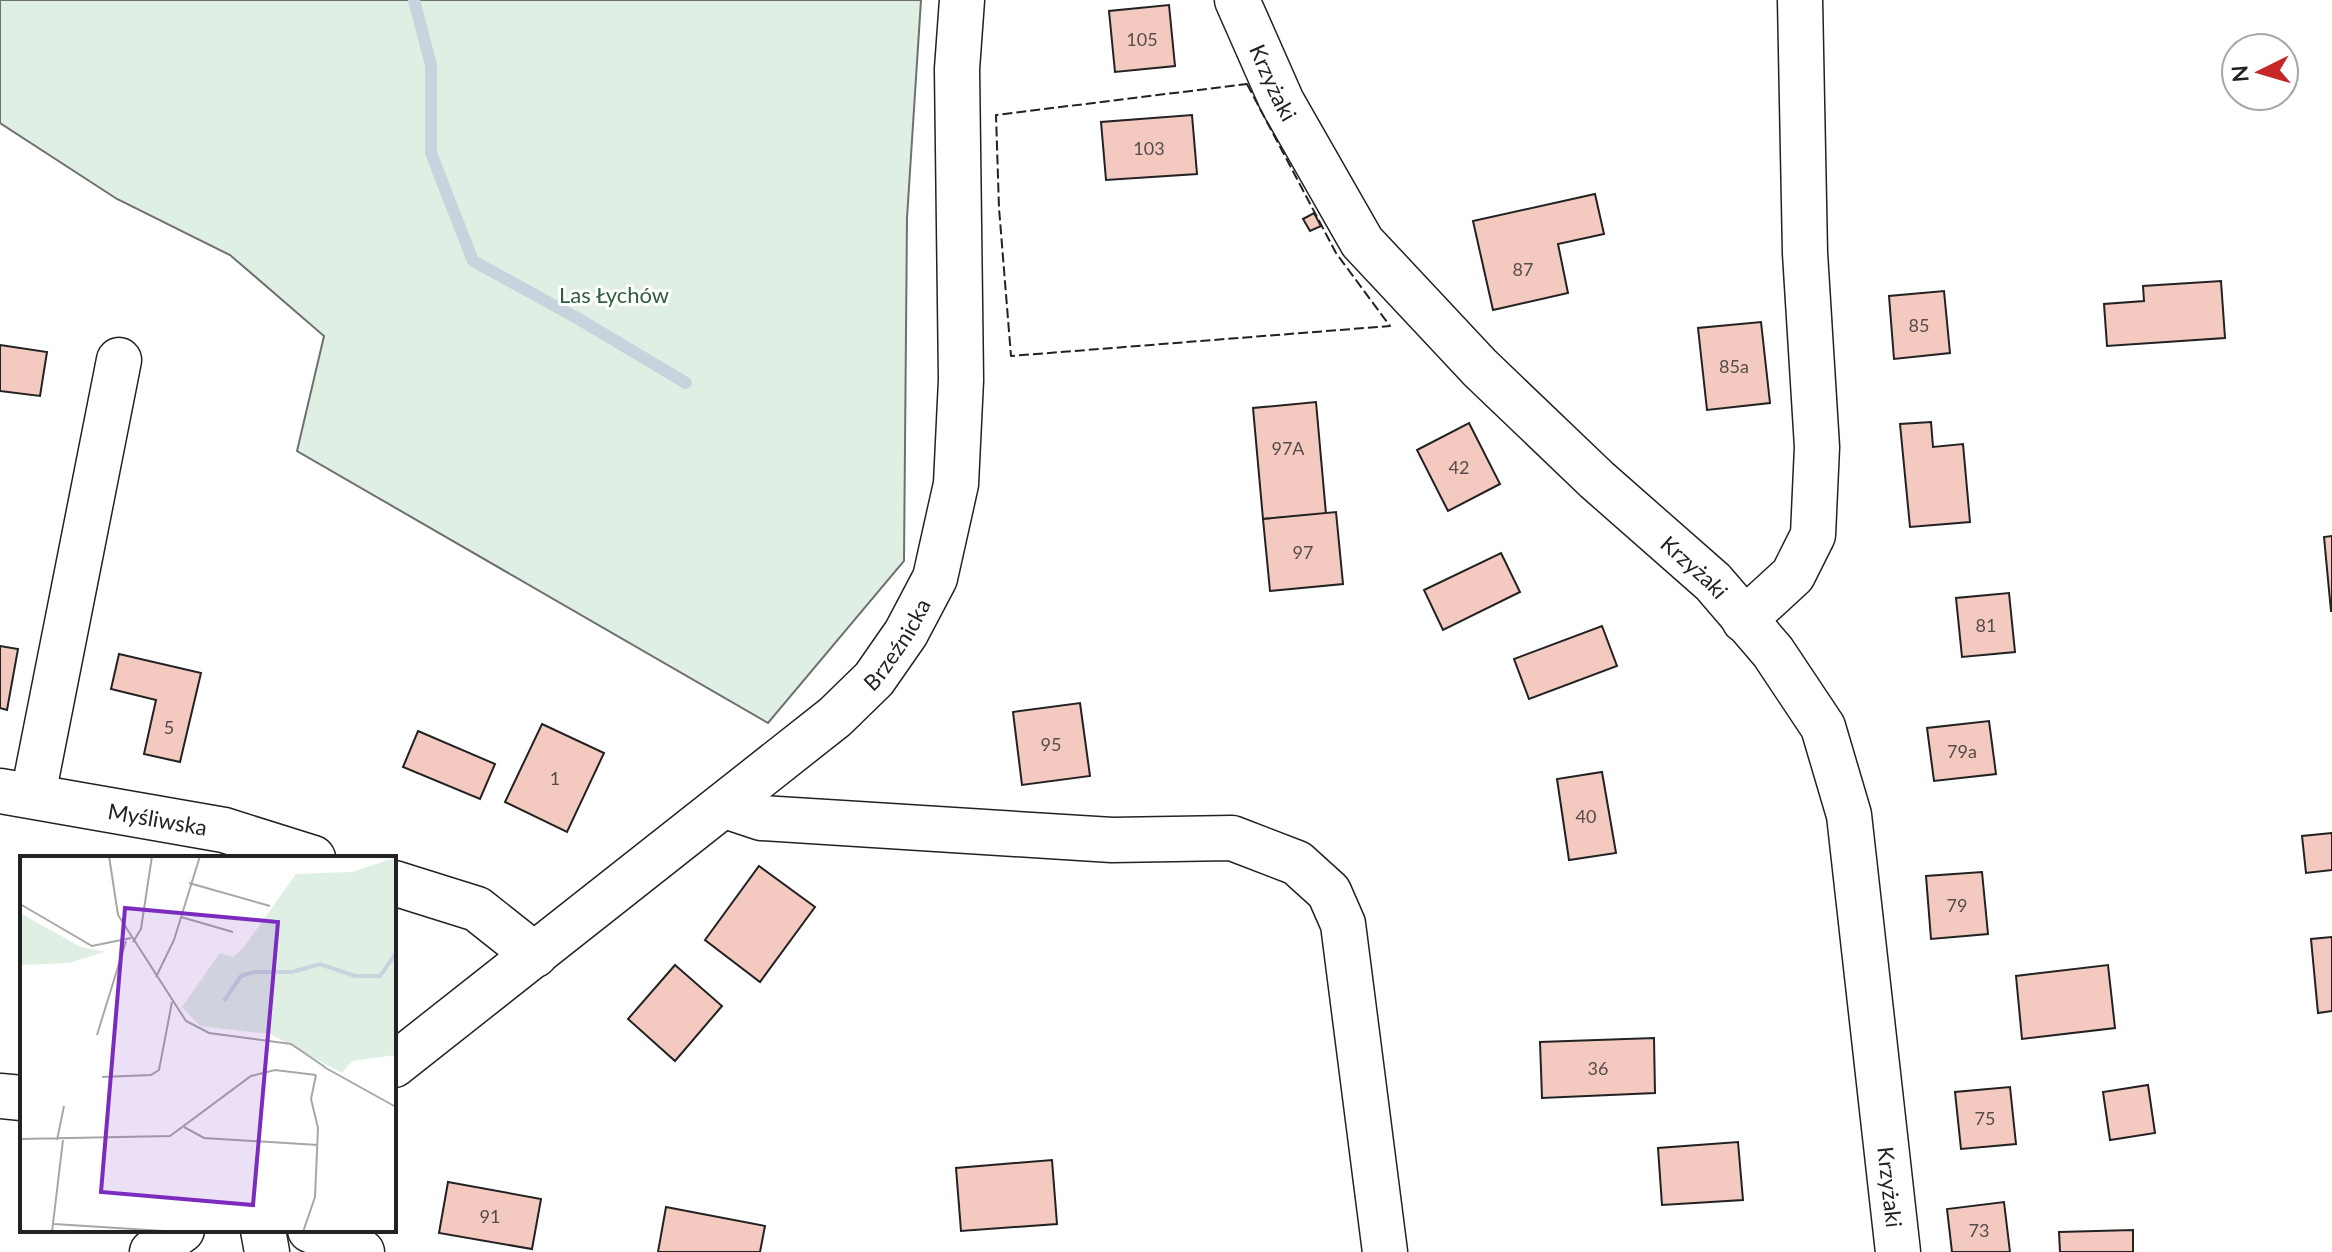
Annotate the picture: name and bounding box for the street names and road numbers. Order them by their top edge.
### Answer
street label: Krzyżaki [1245,40,1303,125]
street label: Krzyżaki [1656,529,1734,604]
street label: Brzeźnicka [857,594,935,696]
street label: Myśliwska [106,797,209,840]
street label: Krzyżaki [1873,1145,1909,1229]

